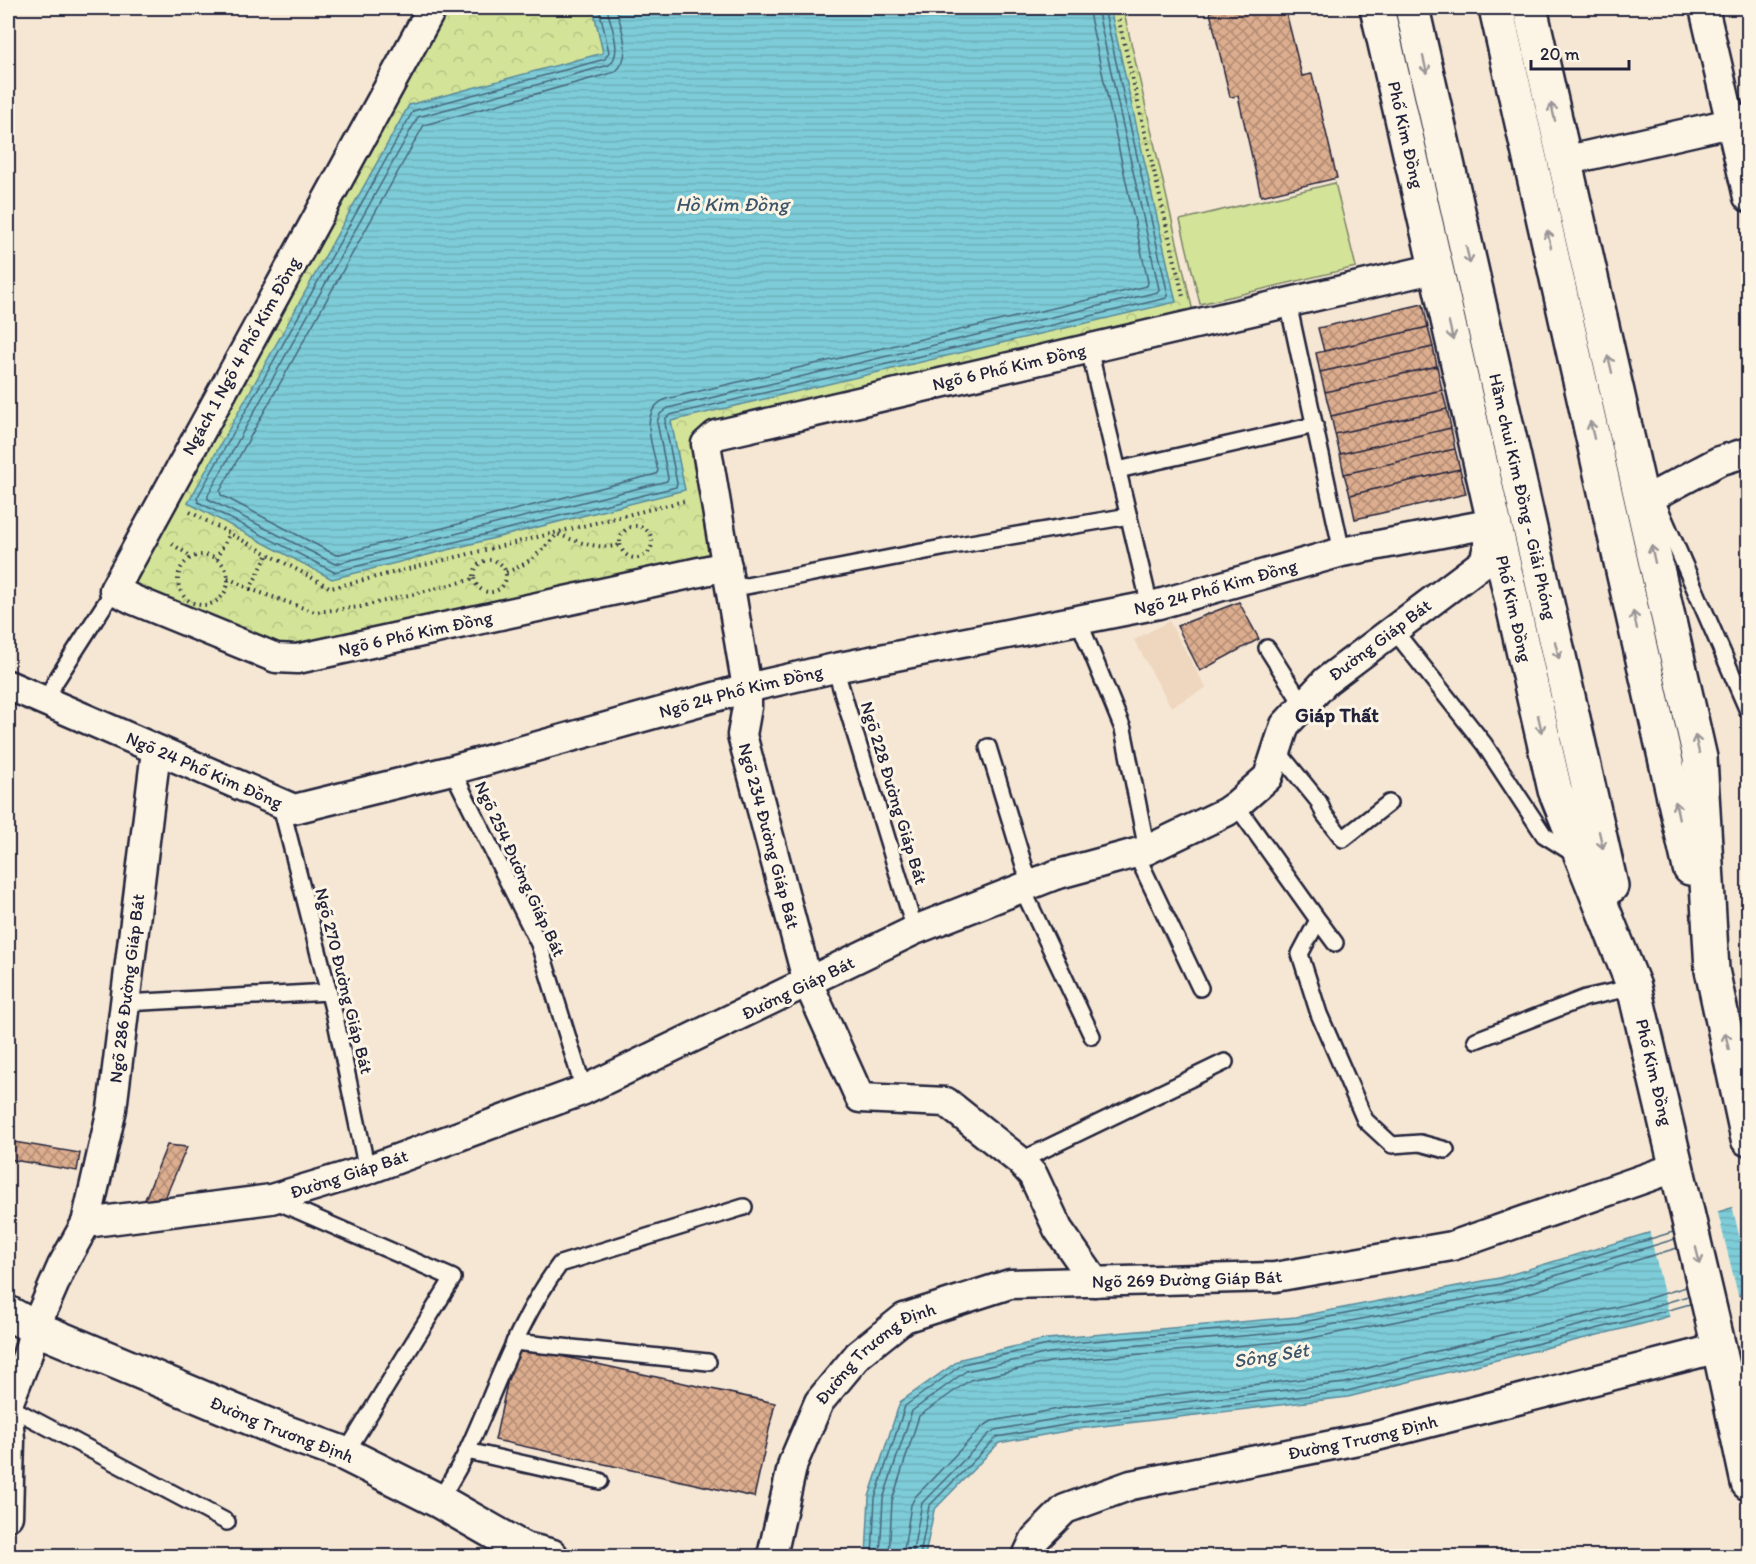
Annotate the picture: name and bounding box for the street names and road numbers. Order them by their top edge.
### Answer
street label: Phố Kim Đồng [1383,79,1429,191]
street label: Ngách 1 Ngõ 4 Phố Kim Đồng [177,252,305,459]
street label: Ngõ 6 Phố Kim Đồng [930,338,1089,396]
street label: Hầm chui Kim Đồng - Giải Phóng [1484,371,1561,623]
street label: Phố Kim Đồng [1491,553,1537,665]
street label: Ngõ 24 Phố Kim Đồng [1132,554,1300,620]
street label: Đường Giáp Bát [1324,594,1436,686]
street label: Ngõ 6 Phố Kim Đồng [336,606,495,661]
street label: Ngõ 24 Phố Kim Đồng [657,660,826,723]
street label: Ngõ 228 Đường Giáp Bát [856,699,932,887]
street label: Ngõ 24 Phố Kim Đồng [123,727,287,814]
street label: Ngõ 234 Đường Giáp Bát [734,741,804,932]
street label: Ngõ 254 Đường Giáp Bát [470,778,570,961]
street label: Ngõ 270 Đường Giáp Bát [310,886,378,1077]
street label: Ngõ 286 Đường Giáp Bát [104,892,149,1084]
street label: Đường Giáp Bát [738,951,858,1025]
street label: Phố Kim Đồng [1631,1017,1678,1129]
street label: Đường Giáp Bát [287,1144,411,1203]
street label: Ngõ 269 Đường Giáp Bát [1092,1265,1284,1293]
street label: Đường Trương Định [810,1297,939,1409]
street label: Đường Trương Định [207,1391,358,1468]
street label: Đường Trương Định [1286,1410,1440,1465]

